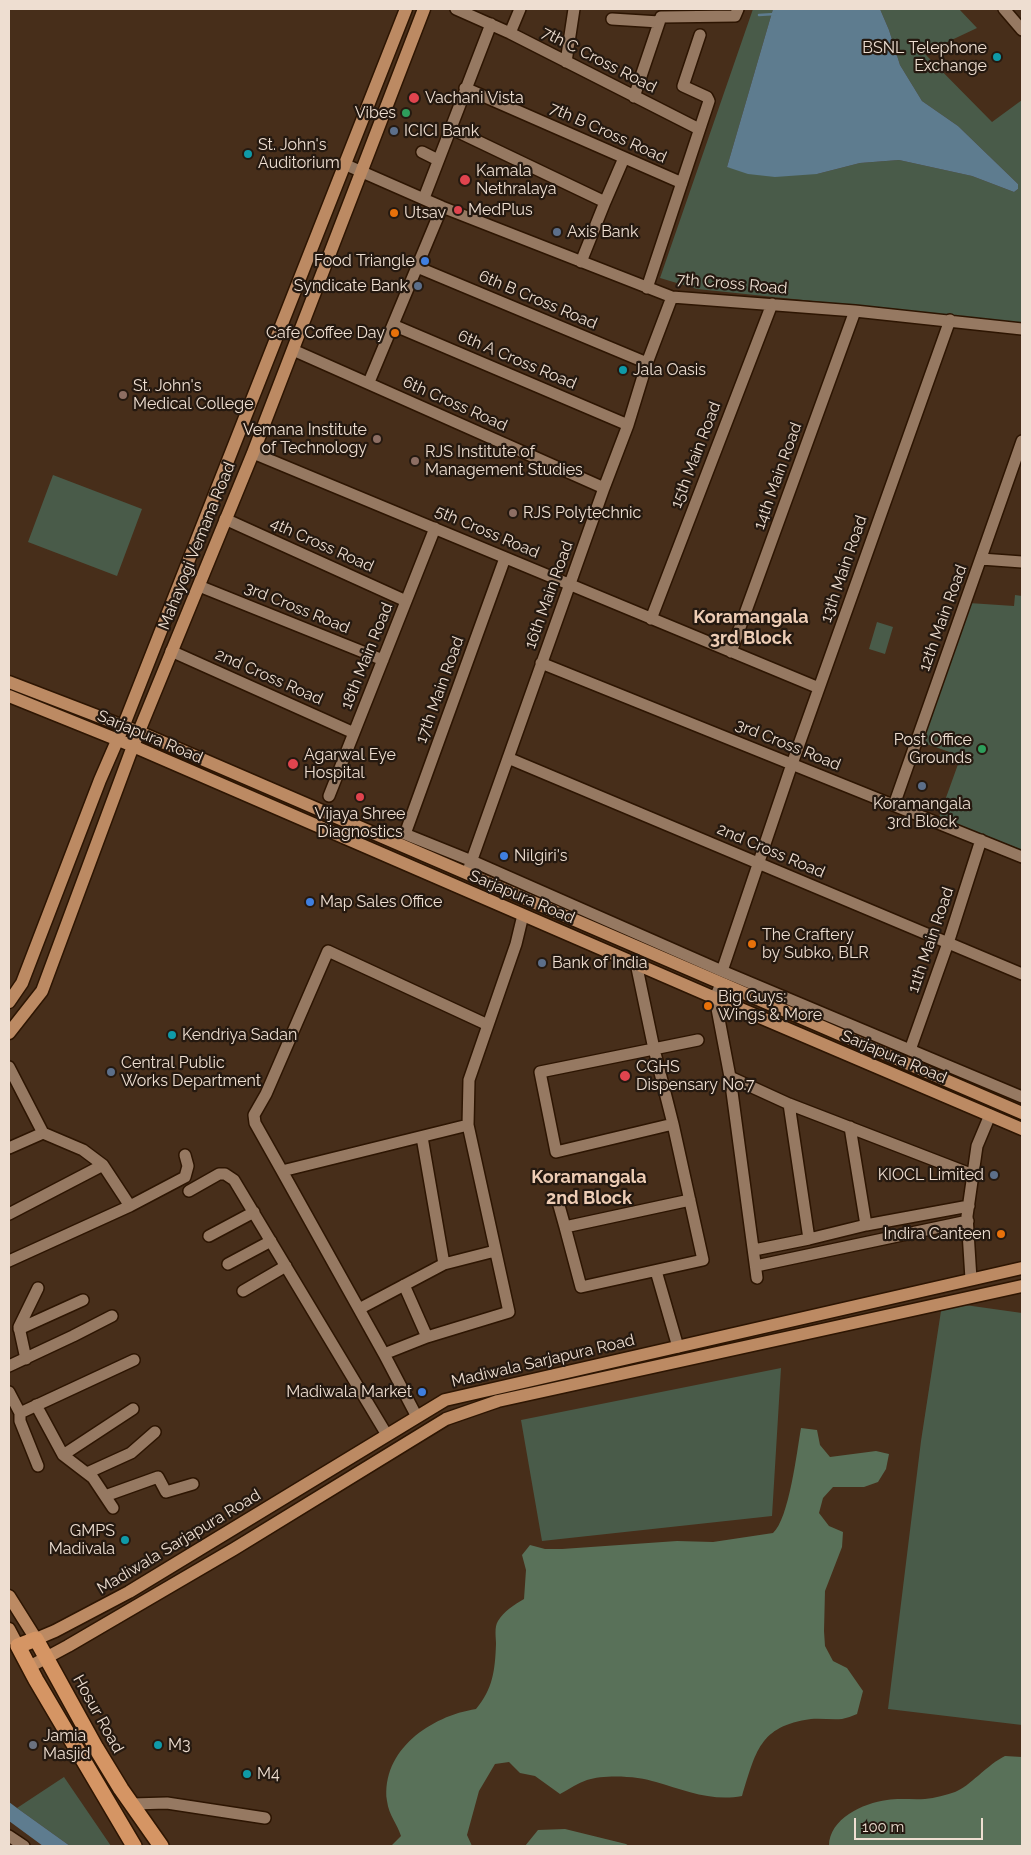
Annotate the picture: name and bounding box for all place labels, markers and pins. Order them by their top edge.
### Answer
place label: BSNL Telephone Exchange [862,38,987,76]
marker: BSNL Telephone Exchange [991,51,1003,63]
place label: Vachani Vista [425,88,524,108]
marker: Vachani Vista [407,91,421,105]
place label: Vibes [355,103,396,123]
marker: Vibes [400,107,412,119]
place label: ICICI Bank [404,121,479,141]
marker: ICICI Bank [388,125,400,137]
place label: St. John's Auditorium [258,135,340,173]
marker: St. John's Auditorium [242,148,254,160]
place label: Kamala Nethralaya [476,161,557,199]
marker: Kamala Nethralaya [458,173,472,187]
place label: MedPlus [468,200,533,220]
place label: Utsav [404,203,446,223]
marker: MedPlus [452,204,464,216]
marker: Utsav [388,207,400,219]
place label: Axis Bank [567,222,638,242]
marker: Axis Bank [551,226,563,238]
place label: Food Triangle [314,251,415,271]
marker: Food Triangle [419,255,431,267]
place label: Syndicate Bank [294,276,408,296]
marker: Syndicate Bank [412,280,424,292]
place label: Cafe Coffee Day [266,323,385,343]
marker: Cafe Coffee Day [389,327,401,339]
place label: Jala Oasis [633,360,706,380]
marker: Jala Oasis [617,364,629,376]
place label: St. John's Medical College [133,376,254,414]
marker: St. John's Medical College [117,389,129,401]
place label: Vemana Institute of Technology [243,420,367,458]
marker: Vemana Institute of Technology [371,433,383,445]
place label: RJS Institute of Management Studies [425,442,583,480]
marker: RJS Institute of Management Studies [409,455,421,467]
place label: RJS Polytechnic [523,503,641,523]
marker: RJS Polytechnic [507,507,519,519]
place label: Post Office Grounds [894,730,972,768]
marker: Post Office Grounds [976,743,988,755]
place label: Agarwal Eye Hospital [304,745,396,783]
marker: Agarwal Eye Hospital [286,757,300,771]
marker: Koramangala 3rd Block [916,780,928,792]
marker: Vijaya Shree Diagnostics [354,791,366,803]
place label: Koramangala 3rd Block [873,794,971,832]
place label: Vijaya Shree Diagnostics [315,804,405,842]
place label: Nilgiri's [514,846,567,866]
marker: Nilgiri's [498,850,510,862]
place label: Map Sales Office [320,892,442,912]
marker: Map Sales Office [304,896,316,908]
place label: The Craftery by Subko, BLR [762,925,869,963]
marker: The Craftery by Subko, BLR [746,938,758,950]
place label: Bank of India [552,953,647,973]
marker: Bank of India [536,957,548,969]
place label: Big Guys: Wings & More [718,987,822,1025]
marker: Big Guys: Wings & More [702,1000,714,1012]
place label: Kendriya Sadan [182,1025,297,1045]
marker: Kendriya Sadan [166,1029,178,1041]
place label: Central Public Works Department [121,1053,261,1091]
place label: CGHS Dispensary No.7 [636,1057,755,1095]
marker: Central Public Works Department [105,1066,117,1078]
marker: CGHS Dispensary No.7 [618,1069,632,1083]
place label: KIOCL Limited [878,1165,984,1185]
marker: KIOCL Limited [988,1169,1000,1181]
place label: Indira Canteen [884,1224,991,1244]
marker: Indira Canteen [995,1228,1007,1240]
place label: Madiwala Market [286,1382,412,1402]
marker: Madiwala Market [416,1386,428,1398]
place label: GMPS Madivala [49,1521,115,1559]
marker: GMPS Madivala [119,1534,131,1546]
place label: Jamia Masjid [43,1726,90,1764]
place label: M3 [168,1735,191,1755]
marker: Jamia Masjid [27,1739,39,1751]
marker: M3 [152,1739,164,1751]
place label: M4 [257,1764,280,1784]
marker: M4 [241,1768,253,1780]

